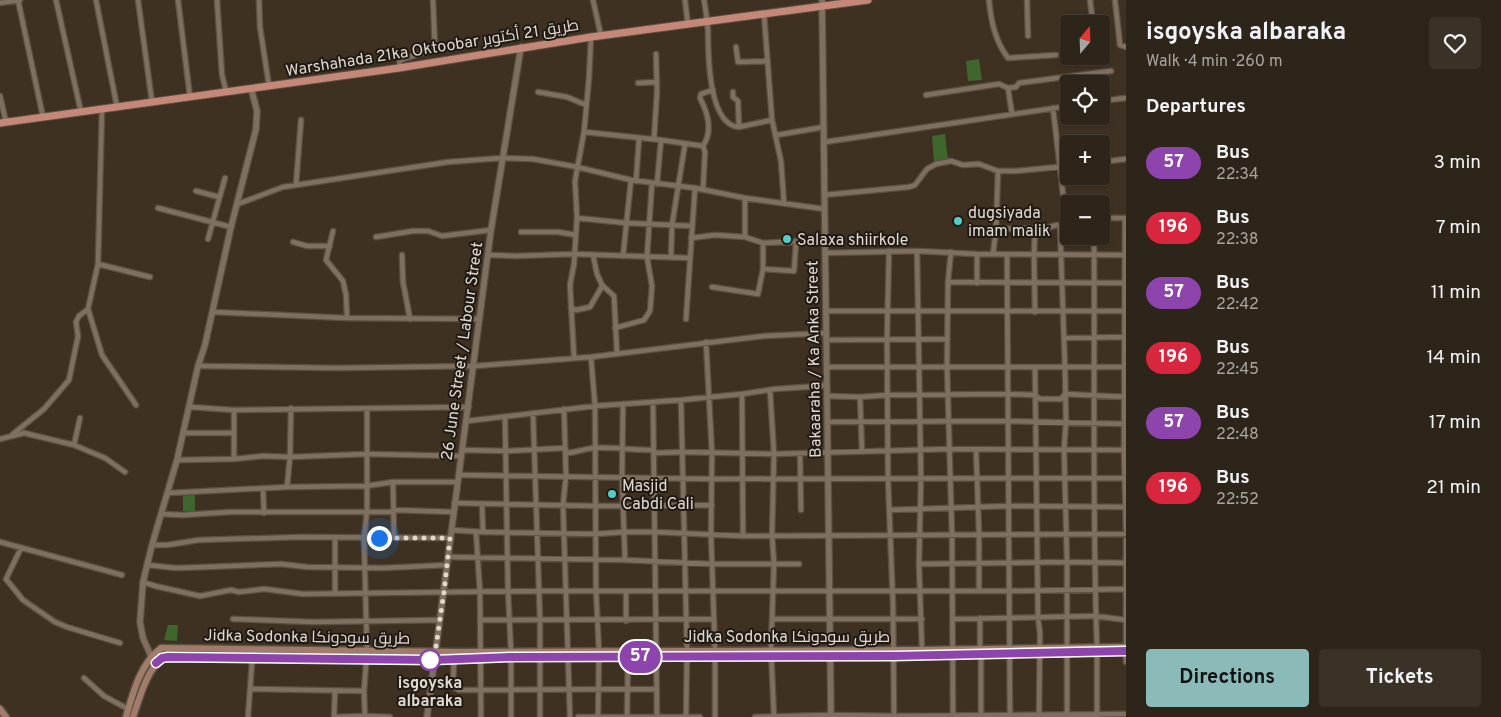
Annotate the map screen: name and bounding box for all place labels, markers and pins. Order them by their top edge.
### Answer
place label: dugsiyada imam malik [968,204,1050,242]
marker: dugsiyada imam malik [952,215,964,227]
place label: Salaxa shiirkole [797,231,908,251]
marker: Salaxa shiirkole [781,233,793,245]
place label: Masjid Cabdi Cali [622,477,694,515]
marker: Masjid Cabdi Cali [606,488,618,500]
marker: isgoyska albaraka [419,649,441,671]
place label: isgoyska albaraka [398,674,462,712]

